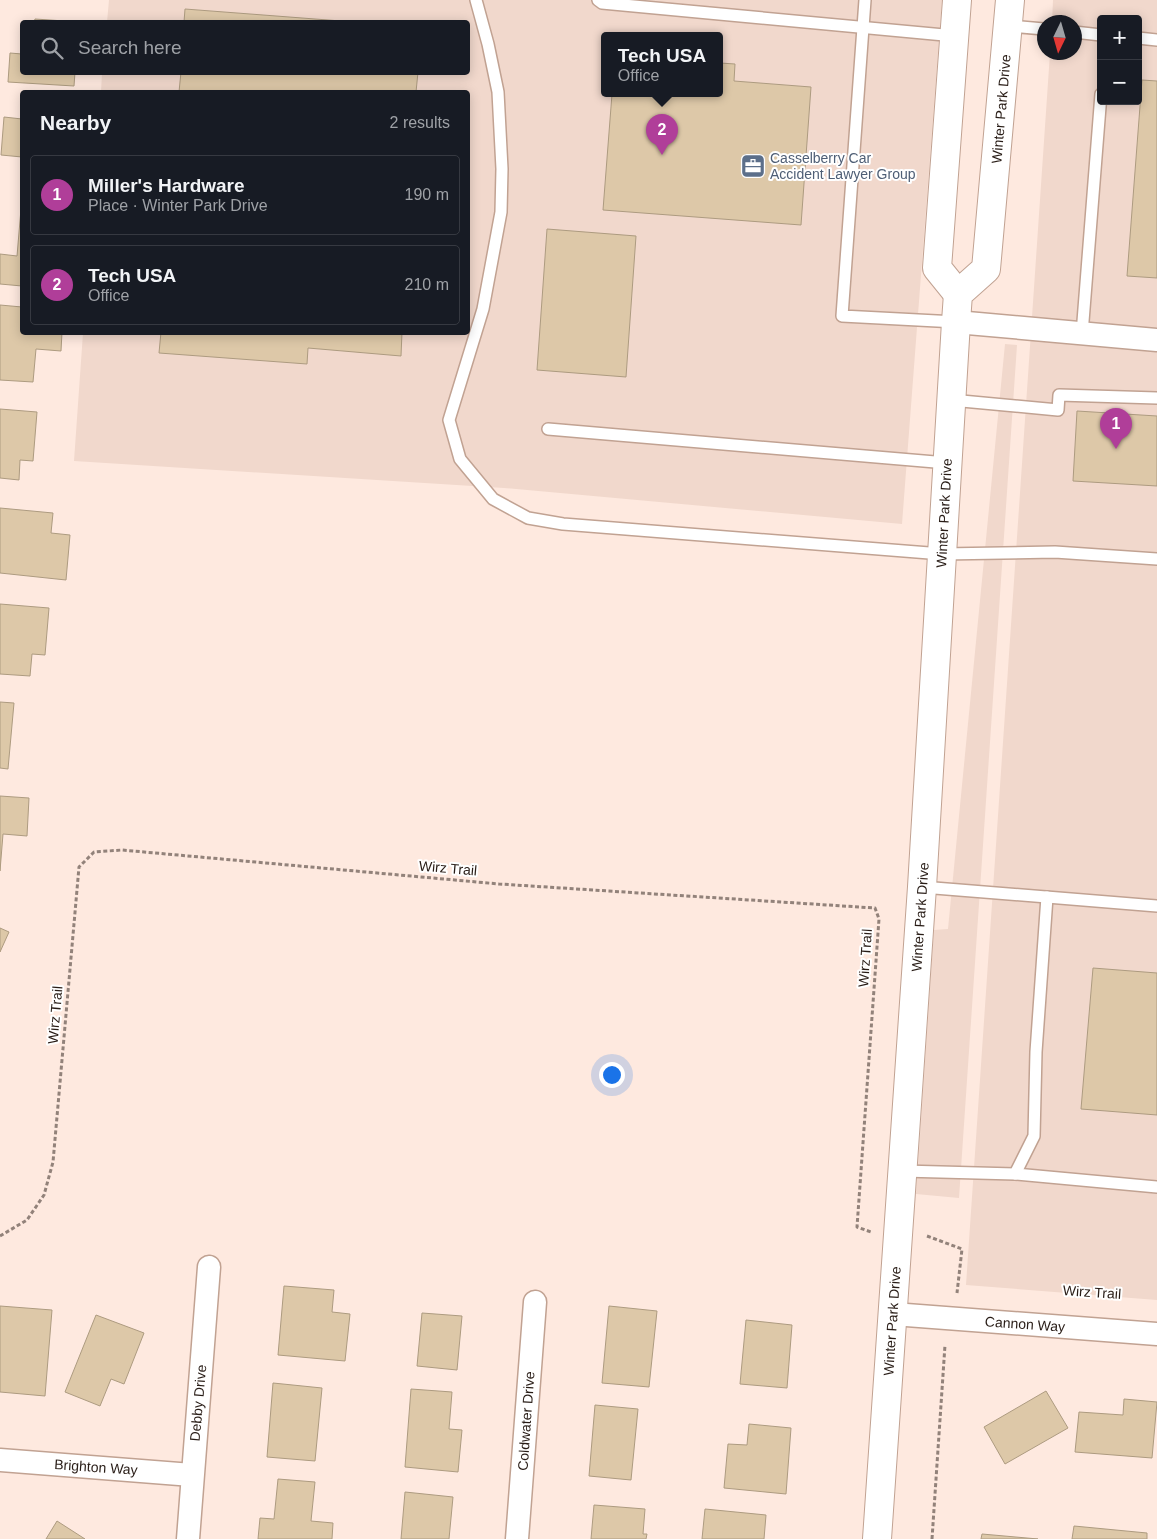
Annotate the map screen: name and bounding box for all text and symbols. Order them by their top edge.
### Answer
north arrow [1037,15,1082,60]
map controls [1097,15,1142,105]
button: + [1097,15,1142,60]
search box [20,20,470,75]
popup [601,32,723,97]
icon: search [38,34,66,62]
text: Search here [78,37,182,58]
text: Tech USA [618,45,706,66]
street label: Winter Park Drive [988,53,1014,164]
button: − [1097,60,1142,105]
text: Office [618,67,659,84]
text: Nearby [40,111,111,134]
text: 2 results [390,114,450,131]
pin: 2 [646,114,678,155]
place label: Casselberry Car Accident Lawyer Group [770,150,916,182]
office icon: Casselberry Car Accident Lawyer Group [740,153,766,179]
text: Miller's Hardware [88,175,245,196]
text: 1 [53,186,61,203]
text: 190 m [405,186,449,203]
text: Place · Winter Park Drive [88,197,268,214]
text: Tech USA [88,265,176,286]
text: 2 [53,276,61,293]
text: 210 m [405,276,449,293]
text: Office [88,287,130,304]
pin: 1 [1100,408,1132,449]
street label: Winter Park Drive [933,458,955,568]
street label: Wirz Trail [418,857,478,879]
street label: Winter Park Drive [908,862,932,972]
street label: Wirz Trail [855,928,875,988]
street label: Wirz Trail [44,985,66,1045]
your location [599,1062,625,1088]
street label: Winter Park Drive [880,1266,904,1376]
street label: Wirz Trail [1062,1282,1122,1302]
street label: Cannon Way [984,1313,1066,1335]
street label: Debby Drive [187,1364,209,1442]
street label: Coldwater Drive [515,1371,537,1471]
street label: Brighton Way [54,1456,138,1478]

